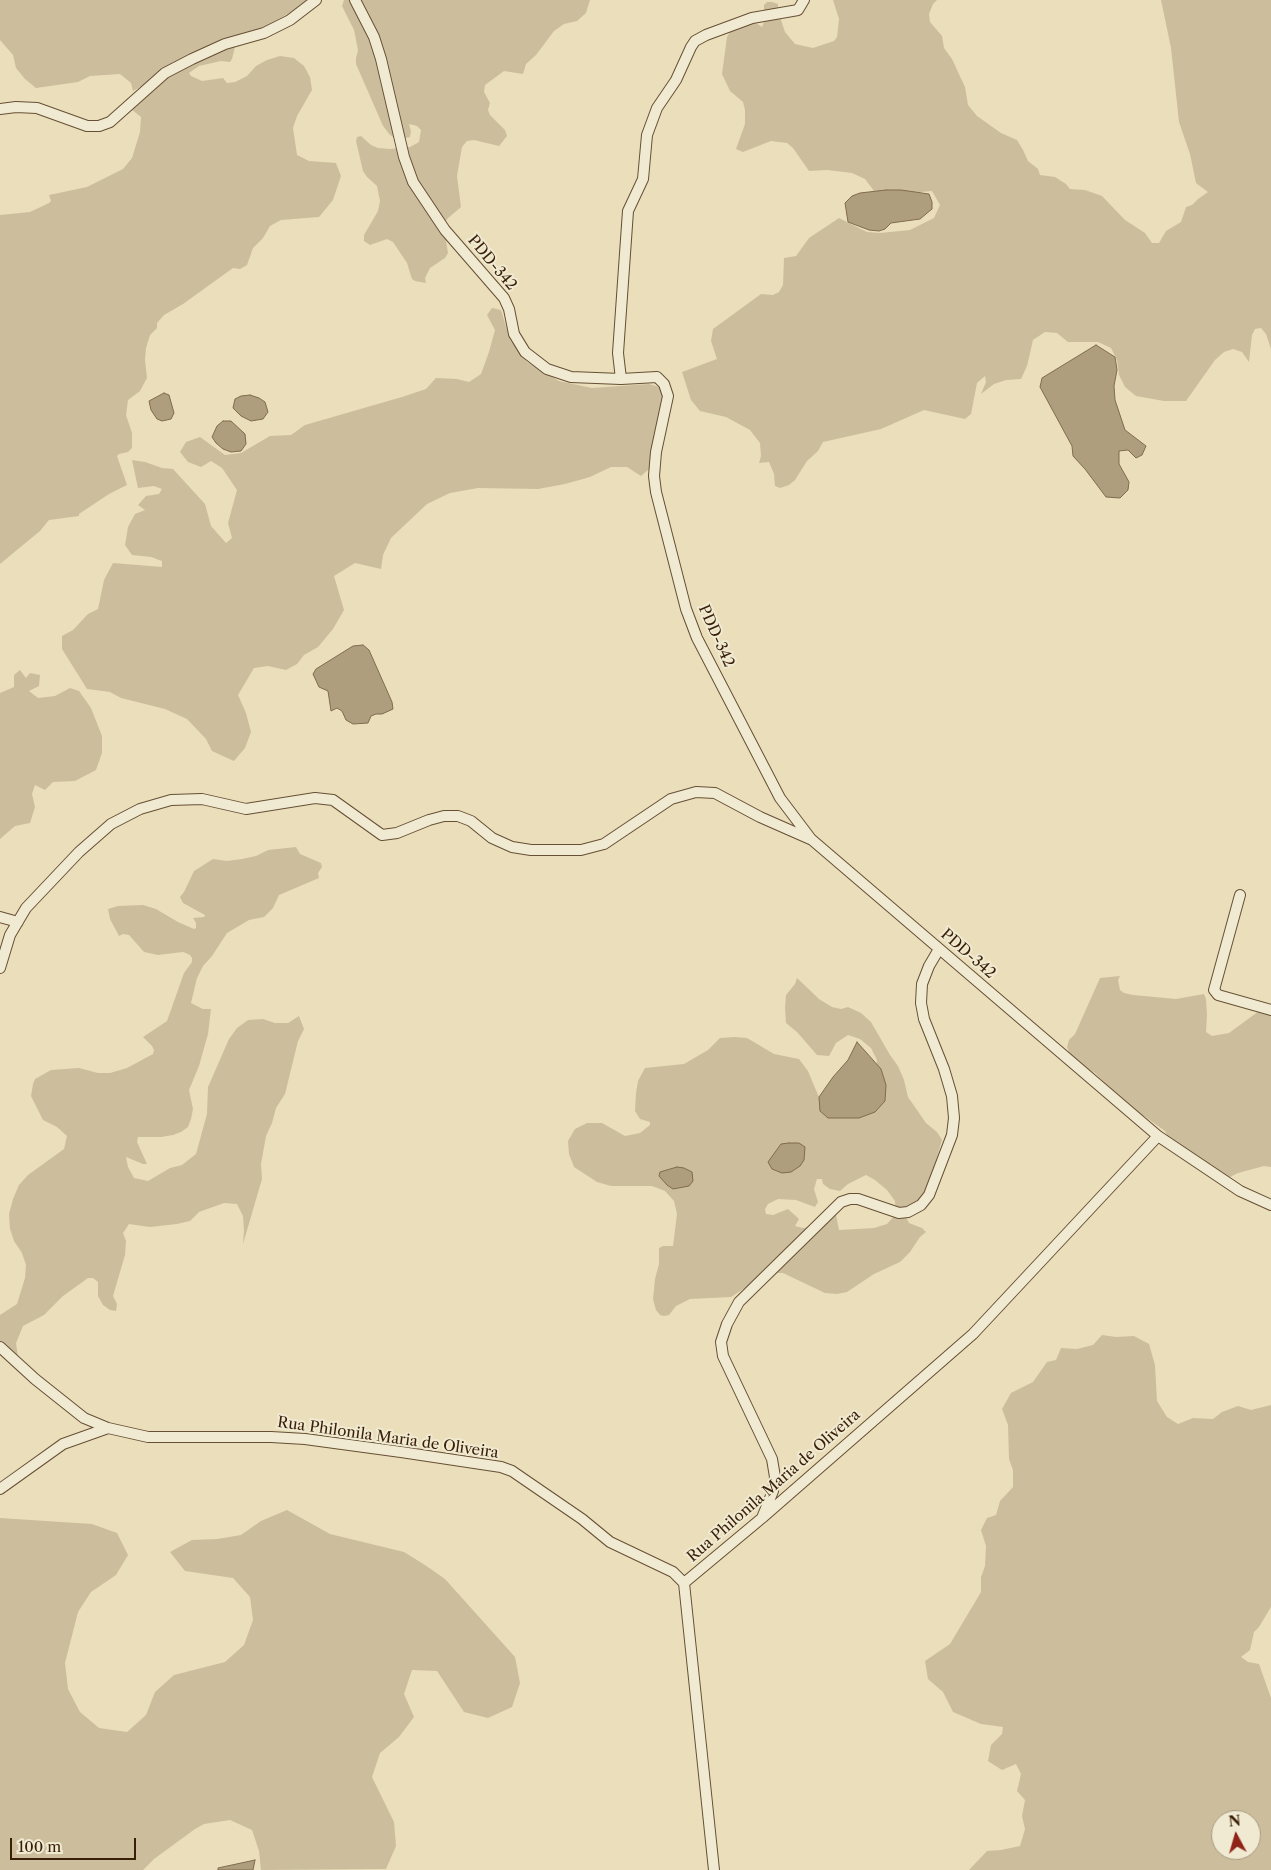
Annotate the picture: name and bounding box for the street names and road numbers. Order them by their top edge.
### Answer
street label: PDD-342 [464,232,520,294]
street label: PDD-342 [694,602,738,670]
street label: PDD-342 [937,925,999,983]
street label: Rua Philonila Maria de Oliveira [684,1406,864,1566]
street label: Rua Philonila Maria de Oliveira [276,1414,500,1462]

